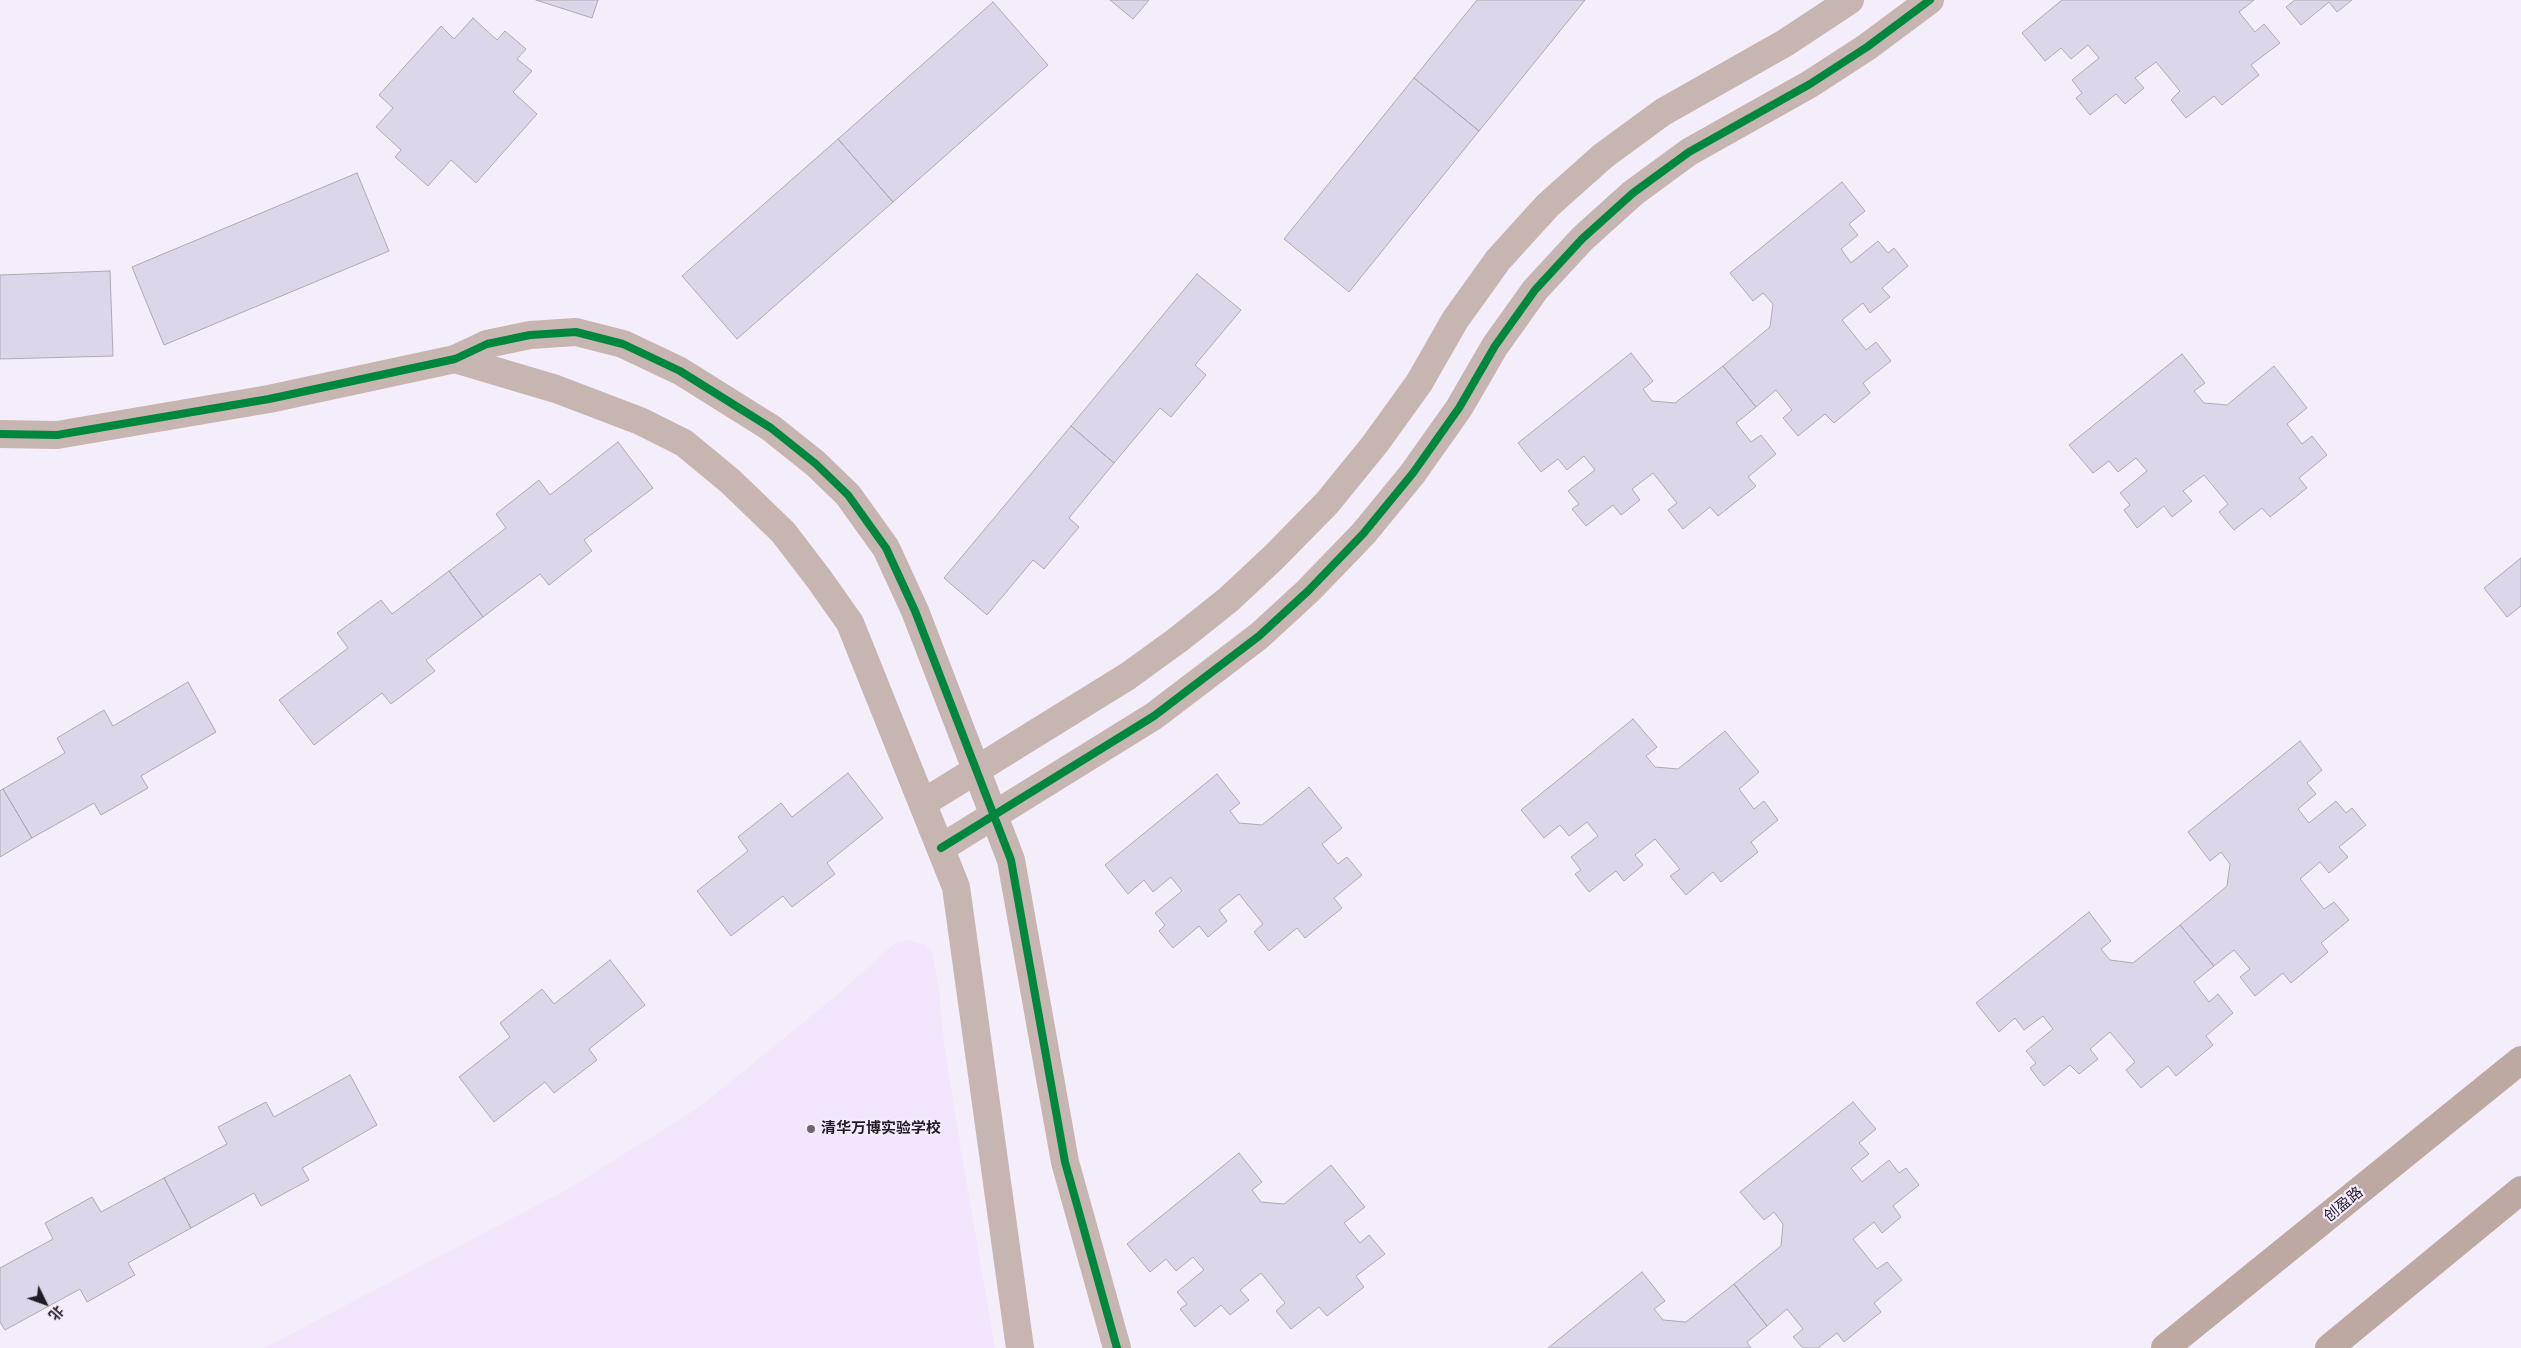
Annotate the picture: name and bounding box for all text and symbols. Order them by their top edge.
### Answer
place label: 清华万博实验学校 [821,1120,941,1138]
marker: 清华万博实验学校 [805,1123,817,1135]
street label: 创盈路 [2321,1184,2367,1226]
north arrow [20,1278,70,1328]
text: 北 [44,1301,68,1325]

